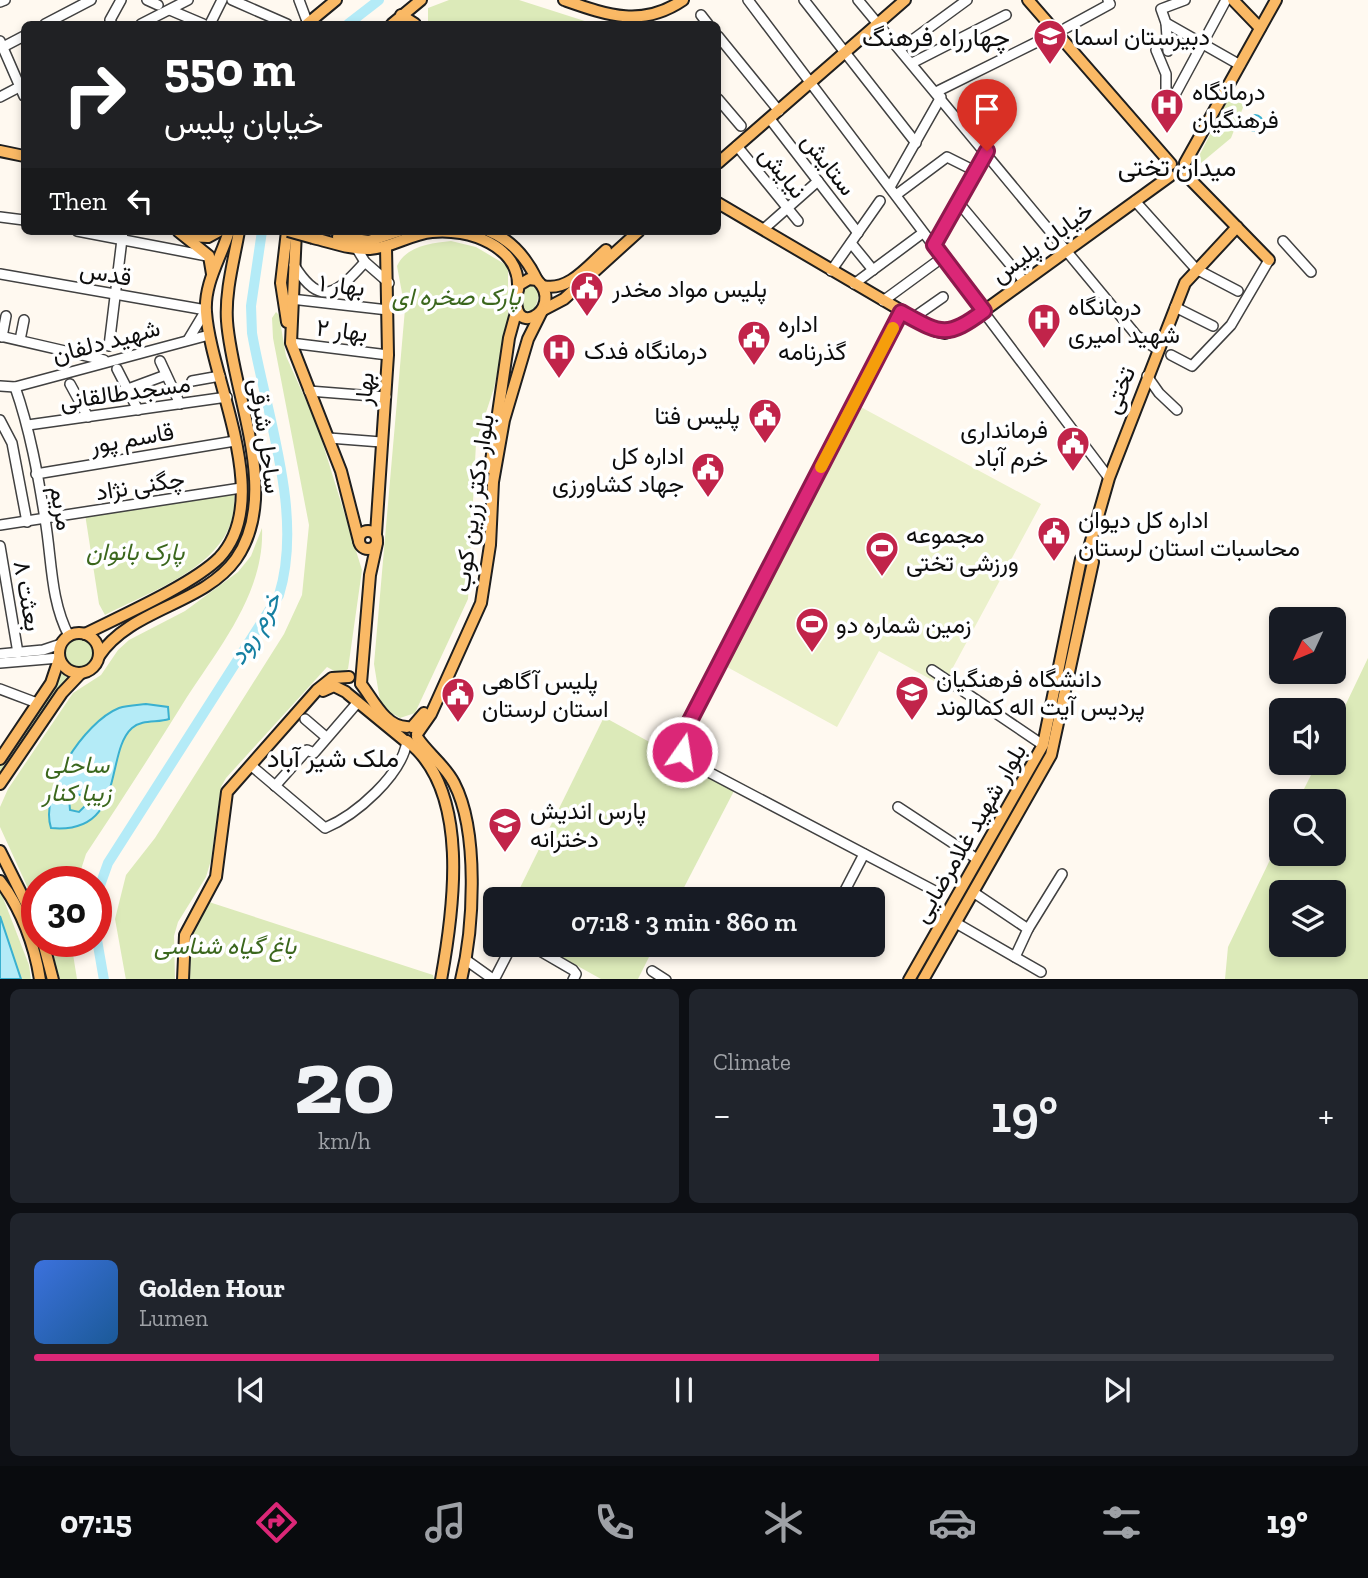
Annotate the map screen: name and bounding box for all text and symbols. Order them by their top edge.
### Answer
school or university icon: دبیرستان اسما [1031,17,1069,66]
district label: چهارراه فرهنگ [862,21,1010,55]
place label: دبیرستان اسما [1074,22,1210,52]
text: 550 m [164,40,295,99]
icon: right [49,49,140,140]
place label: درمانگاه فرهنگیان [1192,77,1279,135]
pin [957,79,1017,151]
hospital icon: درمانگاه فرهنگیان [1148,86,1186,135]
icon: arrive [968,90,1006,128]
text: خیابان پلیس [164,103,323,141]
street label: ستایش [796,127,862,201]
street label: نیایش [753,140,813,204]
district label: میدان تختی [1118,151,1236,183]
icon: left [121,182,159,220]
text: Then [49,185,107,217]
street label: خیابان پلیس [985,195,1100,291]
street label: قدس [78,254,134,292]
street label: بهار ۱ [317,268,367,303]
public building icon: پلیس مواد مخدر [568,269,606,318]
place label: پلیس مواد مخدر [611,274,767,305]
park label: پارک صخره ای [392,282,521,313]
place label: درمانگاه شهید امیری [1068,292,1180,350]
hospital icon: درمانگاه شهید امیری [1025,301,1063,350]
place label: اداره گذرنامه [778,309,846,367]
street label: بهار ۲ [315,312,369,349]
street label: شهید دلفان [49,313,163,370]
public building icon: اداره گذرنامه [735,318,773,367]
hospital icon: درمانگاه فدک [540,331,578,380]
place label: درمانگاه فدک [584,336,707,366]
street label: تختی [1097,362,1141,418]
street label: مسجدطالقانی [58,368,192,416]
street label: بهار [348,371,381,408]
street label: ساحل شرقی [243,377,288,496]
public building icon: پلیس فتا [746,396,784,445]
place label: پلیس فتا [655,401,740,432]
street label: بلوار دکتر زرین کوب [446,412,501,594]
place label: فرمانداری خرم آباد [960,415,1048,474]
street label: قاسم پور [87,416,176,462]
public building icon: فرمانداری خرم آباد [1054,424,1092,473]
place label: اداره کل جهاد کشاورزی [552,441,684,499]
public building icon: اداره کل جهاد کشاورزی [689,450,727,499]
street label: چگنی نژاد [93,464,187,508]
street label: مریم [42,483,80,533]
place label: اداره کل دیوان محاسبات استان لرستان [1078,505,1300,563]
public building icon: اداره کل دیوان محاسبات استان لرستان [1035,514,1073,563]
place label: مجموعه ورزشی تختی [906,520,1019,578]
sports icon: مجموعه ورزشی تختی [863,529,901,578]
park label: پارک بانوان [86,537,185,568]
street label: بعثت ۸ [8,558,48,634]
water label: خرم رود [221,584,292,671]
sports icon: زمین شماره دو [793,605,831,654]
north arrow [1269,607,1346,684]
map controls [1269,607,1346,957]
place label: زمین شماره دو [836,610,972,640]
place label: دانشگاه فرهنگیان پردیس آیت اله کمالوند [936,664,1145,723]
place label: پلیس آگاهی استان لرستان [482,666,609,724]
school or university icon: دانشگاه فرهنگیان پردیس آیت اله کمالوند [893,673,931,722]
public building icon: پلیس آگاهی استان لرستان [439,675,477,724]
button: sound [1269,698,1346,775]
position arrow [645,715,719,789]
street label: بلوار شهید غلامرضایی [906,738,1033,928]
district label: ملک شیر آباد [267,742,399,774]
park label: ساحلی زیبا کنار [41,750,113,808]
button: search [1269,789,1346,866]
place label: پارس اندیش دخترانه [530,796,646,854]
school or university icon: پارس اندیش دخترانه [486,805,524,854]
speed limit sign: 30 [21,866,112,957]
button: layers [1269,880,1346,957]
text: 07:18 · 3 min · 860 m [571,906,797,938]
park label: باغ گیاه شناسی [154,931,297,963]
text: 20 [294,1027,395,1136]
text: Climate [713,1048,791,1076]
text: 19° [991,1083,1058,1145]
text: − [713,1092,731,1138]
text: + [1318,1092,1334,1138]
text: km/h [318,1127,371,1155]
text: Golden Hour [139,1272,285,1304]
text: Lumen [139,1304,208,1332]
icon: previous [232,1371,270,1409]
icon: pause [665,1371,703,1409]
icon: next [1098,1371,1136,1409]
icon: directions [252,1498,301,1547]
icon: music [421,1498,470,1547]
icon: phone [590,1498,639,1547]
icon: climate [759,1498,808,1547]
icon: car [928,1498,977,1547]
icon: filters [1097,1498,1146,1547]
text: 07:15 [60,1503,132,1541]
text: 19° [1267,1503,1308,1541]

